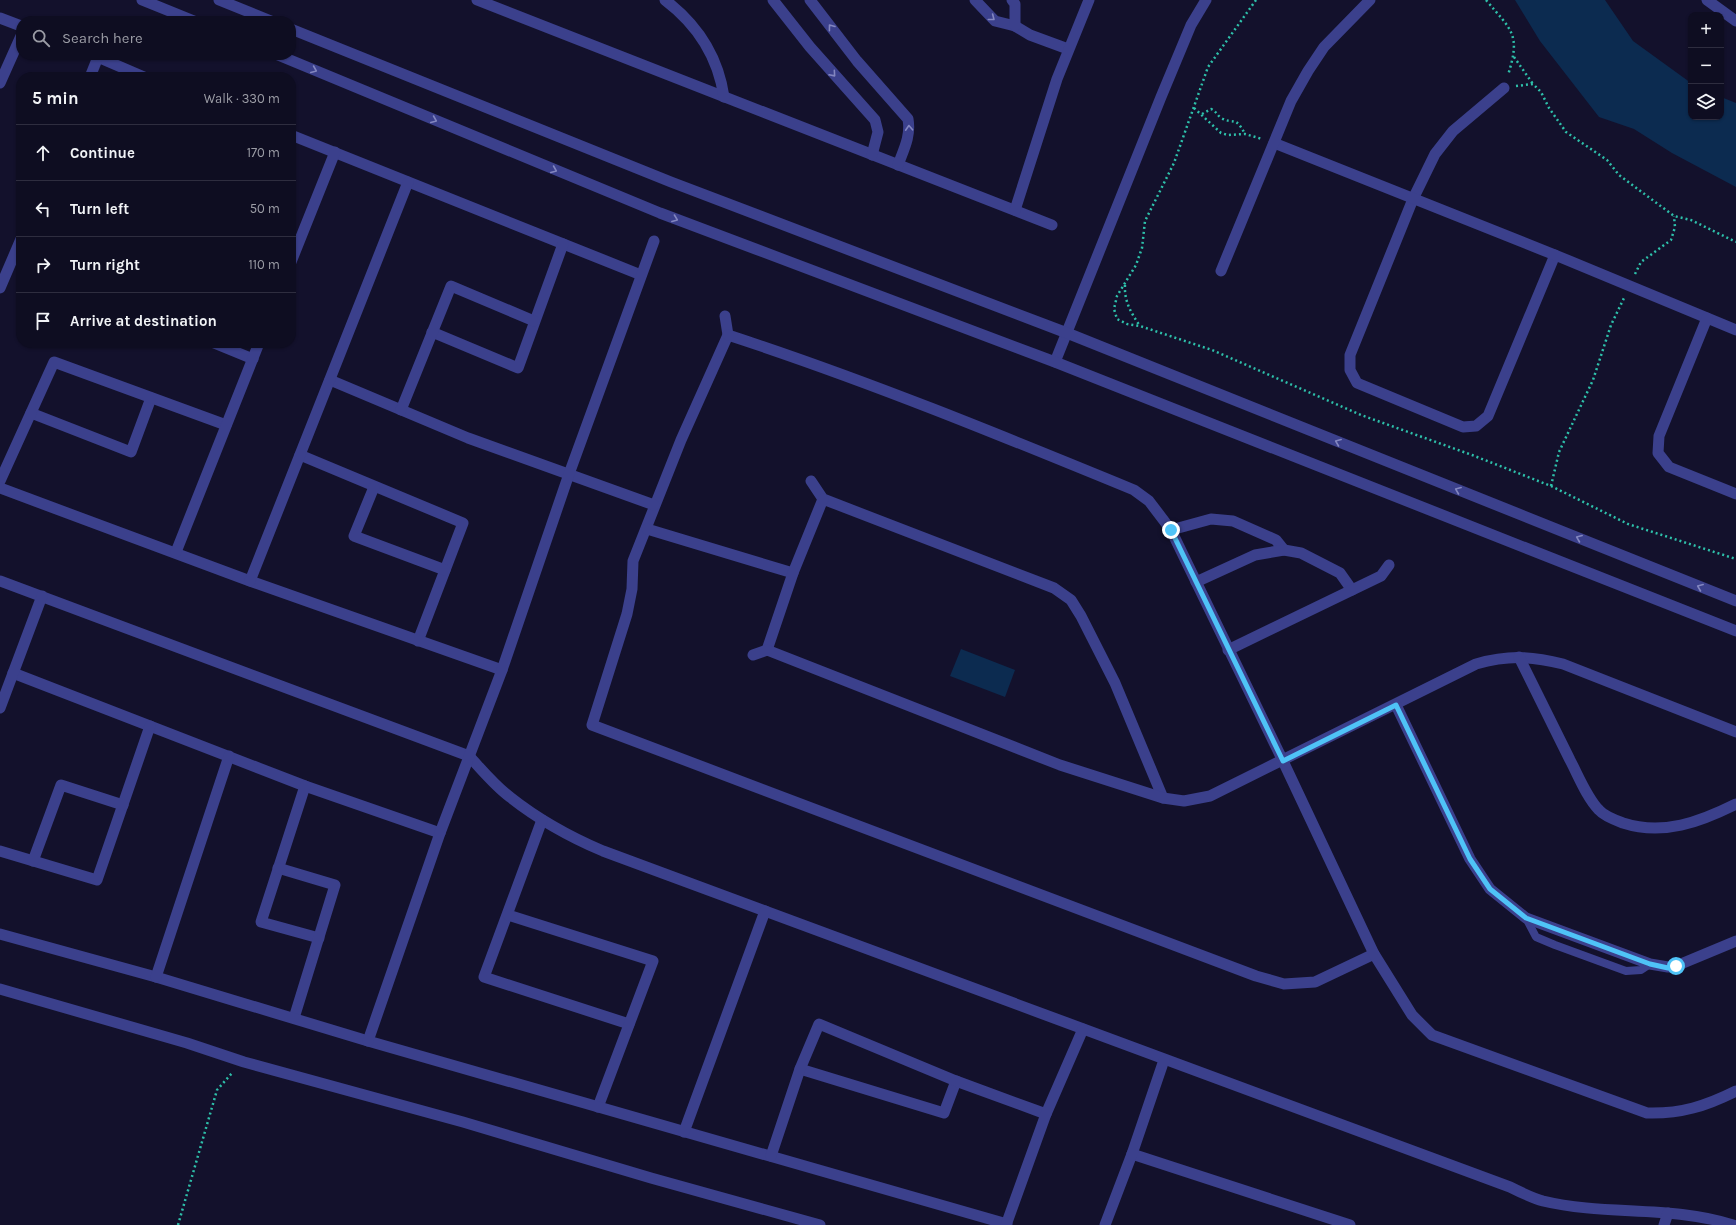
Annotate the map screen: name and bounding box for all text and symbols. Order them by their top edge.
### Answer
map controls [1688,12,1724,120]
button: + [1688,12,1724,48]
one-way arrow [988,13,995,20]
search box [16,16,296,60]
one-way arrow [828,24,835,31]
icon: search [30,27,52,49]
text: Search here [62,29,143,47]
button: − [1688,48,1724,84]
one-way arrow [310,65,318,73]
one-way arrow [829,69,836,76]
button: layers [1688,84,1724,120]
text: 5 min [32,88,79,108]
text: Walk · 330 m [204,91,280,106]
one-way arrow [431,115,438,123]
one-way arrow [905,125,913,131]
icon: ahead [32,142,54,164]
text: Continue [70,144,135,162]
text: 170 m [247,145,280,160]
one-way arrow [551,165,558,173]
icon: left [32,198,54,220]
text: Turn left [70,200,129,218]
text: 50 m [250,201,280,216]
one-way arrow [671,214,678,222]
icon: right [32,254,54,276]
text: Turn right [70,256,140,274]
text: 110 m [248,257,280,272]
icon: arrive [32,310,54,332]
text: Arrive at destination [70,312,217,330]
one-way arrow [1334,438,1341,446]
one-way arrow [1455,487,1462,495]
route end [1162,521,1180,539]
one-way arrow [1576,535,1583,543]
one-way arrow [1696,583,1703,591]
route start [1667,957,1685,975]

